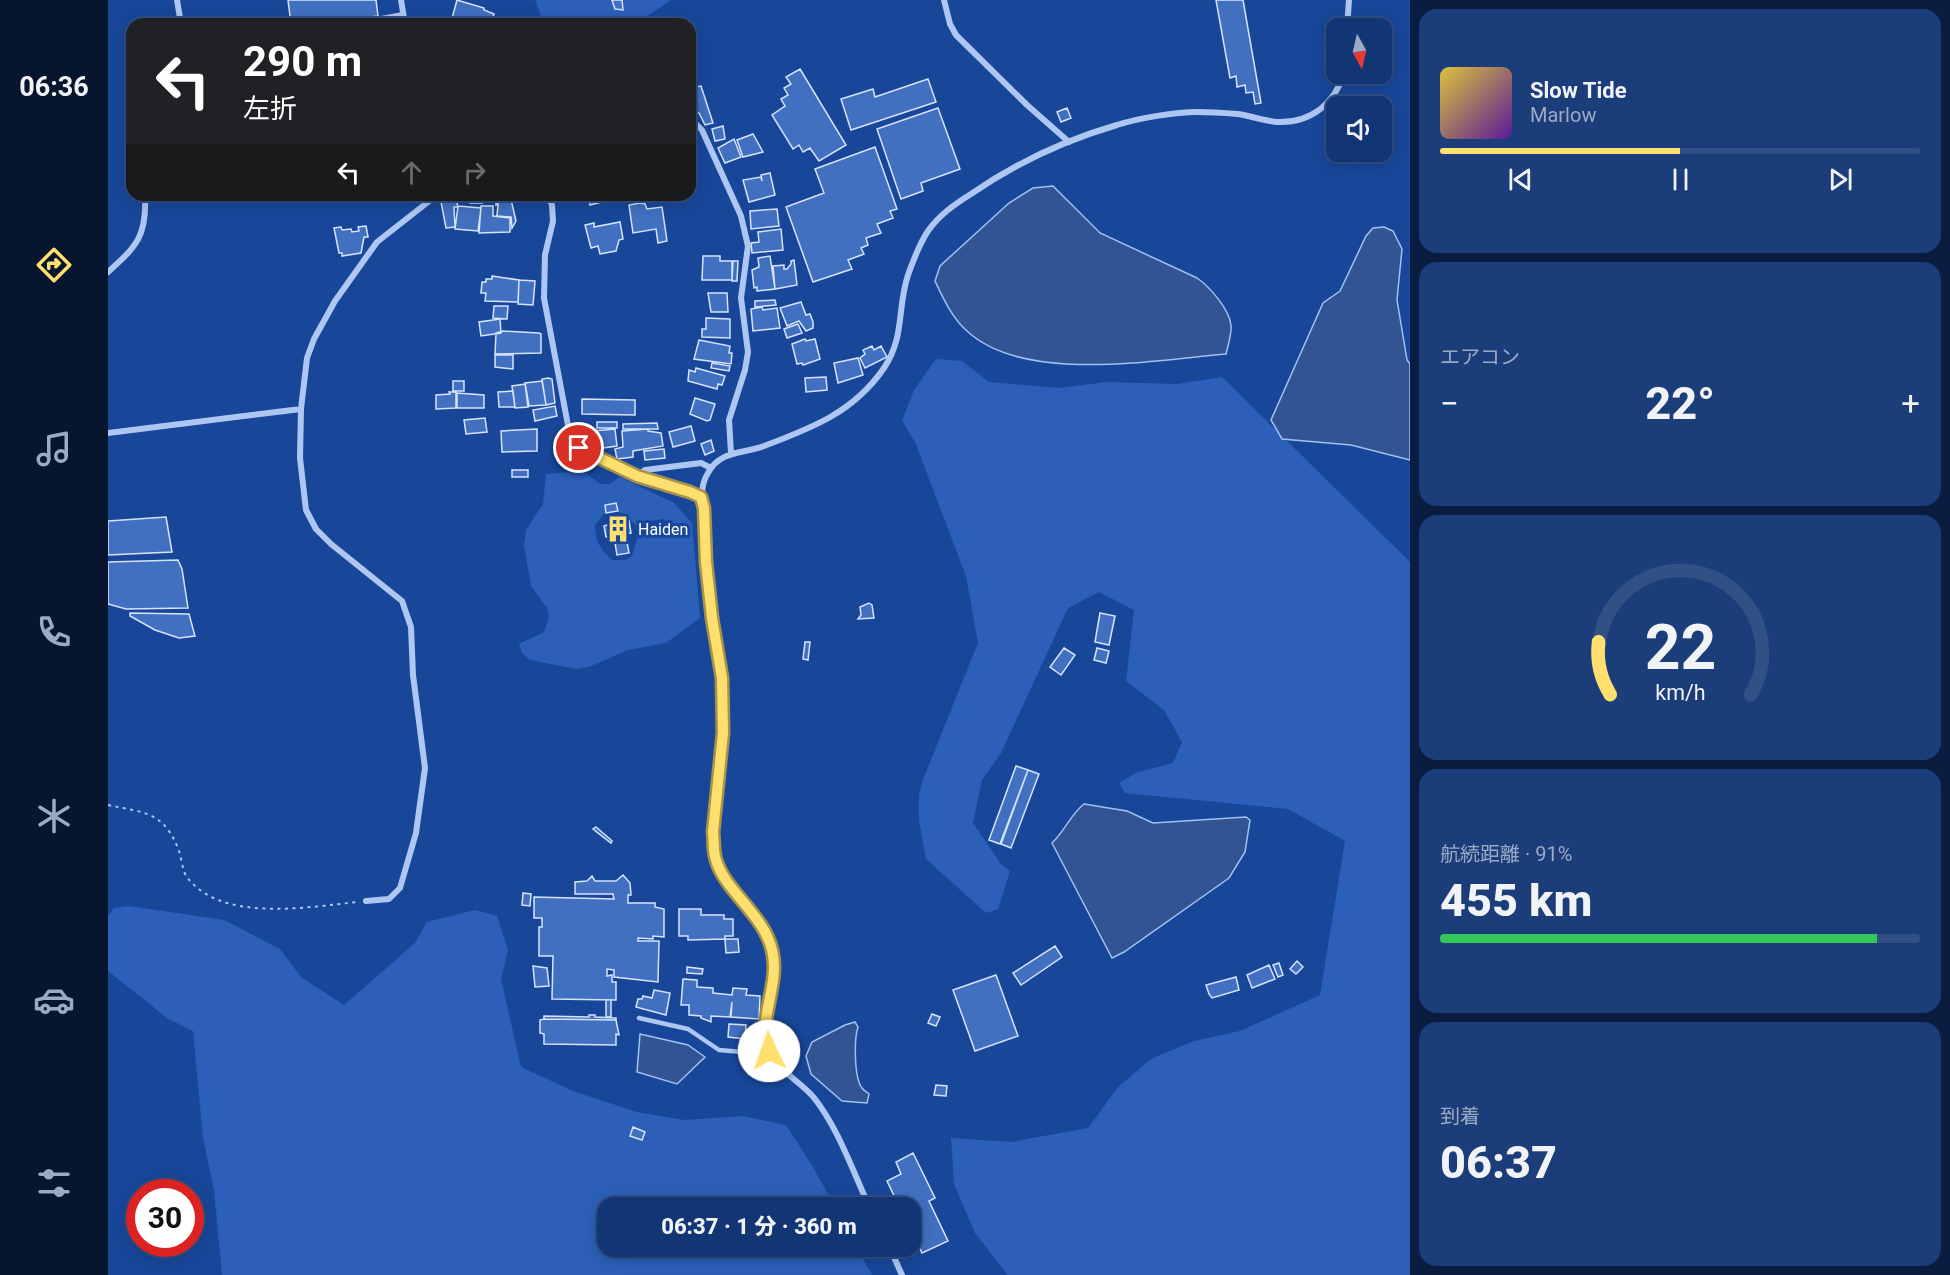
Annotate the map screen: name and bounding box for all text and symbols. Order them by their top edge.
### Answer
north arrow [1326,18,1392,84]
map controls [1326,18,1392,162]
text: 290 m [243,37,362,86]
icon: left [144,42,222,120]
text: 06:36 [19,71,89,103]
text: Slow Tide [1530,78,1627,103]
text: 左折 [243,93,297,125]
button: sound [1326,96,1392,162]
text: Marlow [1530,103,1596,127]
icon: left [332,156,365,189]
icon: ahead [395,156,428,189]
icon: right [458,156,491,189]
icon: previous [1504,163,1537,196]
icon: pause [1664,163,1697,196]
icon: next [1824,163,1857,196]
icon: directions [33,244,75,286]
text: エアコン [1440,345,1520,369]
text: 22° [1645,377,1715,430]
text: − [1440,384,1459,423]
text: + [1901,384,1920,423]
pin [553,422,604,473]
icon: music [33,428,75,470]
icon: arrive [562,431,595,464]
building icon: Haiden [603,514,633,544]
place label: Haiden [638,520,688,539]
icon: phone [33,611,75,653]
text: 22 [1644,611,1716,684]
text: km/h [1655,680,1705,705]
icon: climate [33,795,75,837]
text: 航続距離 · 91% [1440,842,1572,866]
text: 455 km [1440,874,1592,927]
icon: car [33,979,75,1021]
position arrow [737,1019,801,1083]
text: 到着 [1440,1104,1480,1128]
text: 06:37 [1440,1136,1557,1189]
icon: filters [33,1162,75,1204]
speed limit sign: 30 [126,1179,204,1257]
text: 06:37 · 1 分 · 360 m [661,1214,857,1239]

